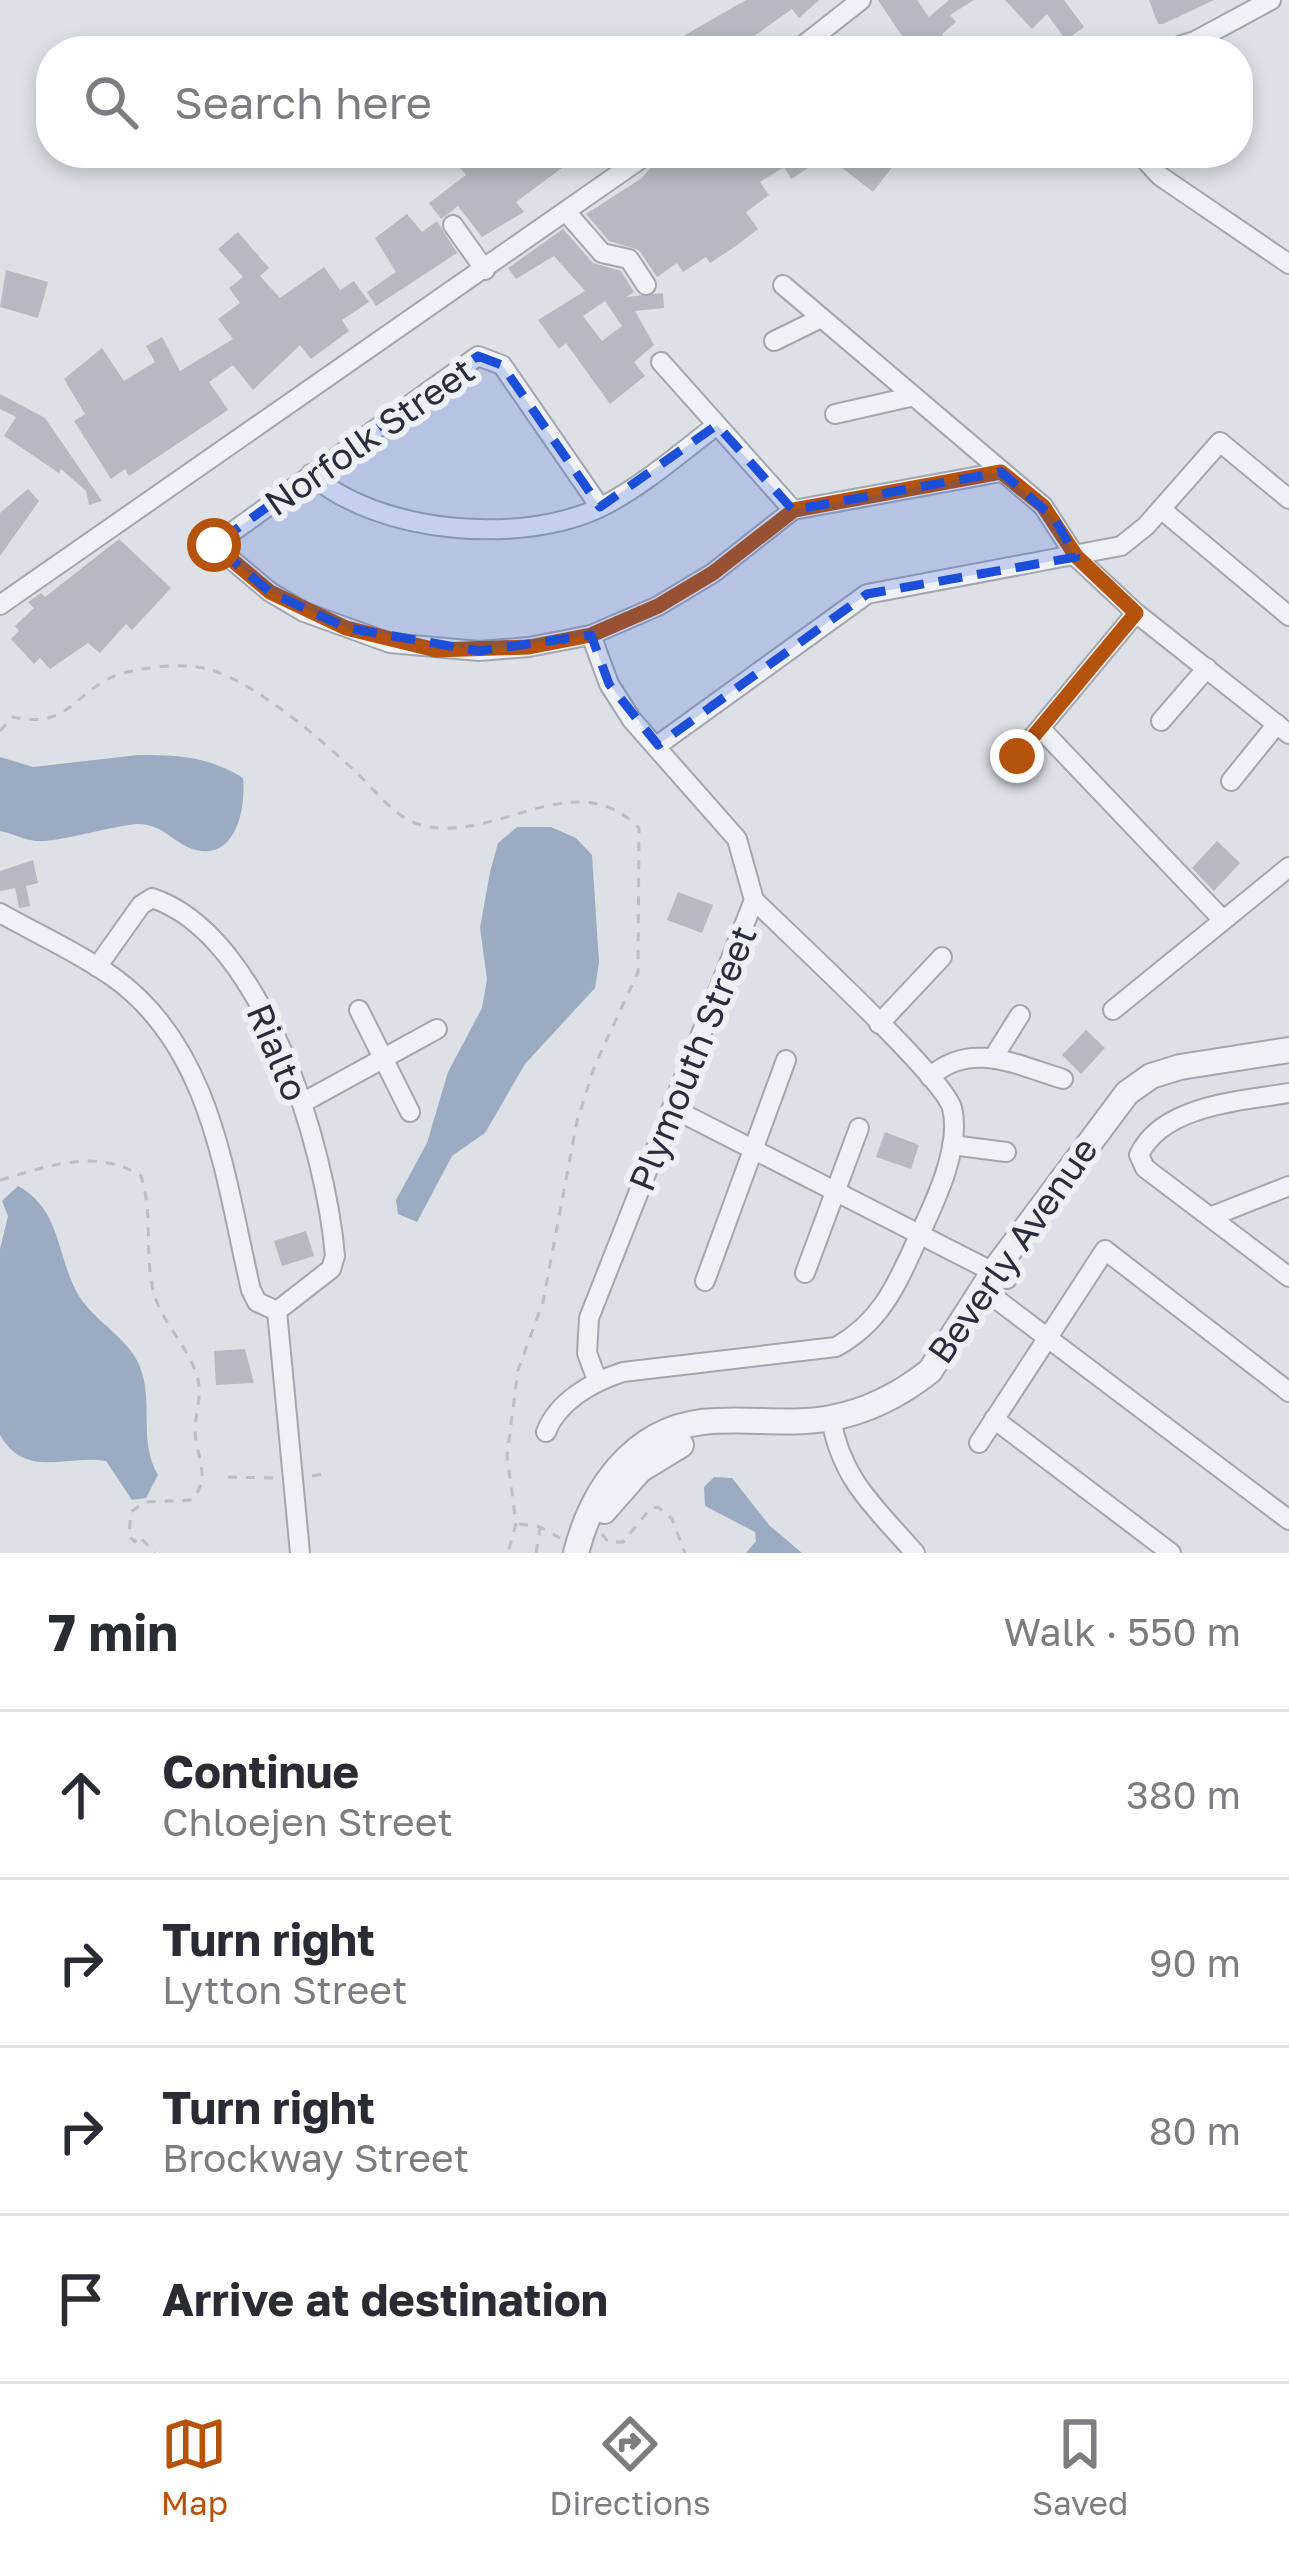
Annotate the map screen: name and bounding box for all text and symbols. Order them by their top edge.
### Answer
search box [36,36,1253,168]
icon: search [78,69,144,135]
text: Search here [174,75,432,129]
street label: Norfolk Street [256,348,482,524]
route start [187,518,241,572]
route end [990,729,1044,783]
street label: Plymouth Street [619,919,765,1197]
street label: Rialto [238,997,318,1107]
street label: Beverly Avenue [918,1129,1106,1371]
text: 7 min [48,1601,178,1662]
text: Walk · 550 m [1004,1608,1241,1655]
text: Continue [162,1744,359,1798]
icon: ahead [48,1762,114,1828]
text: 380 m [1126,1771,1241,1818]
text: Chloejen Street [162,1798,453,1845]
text: Turn right [162,1912,375,1966]
icon: right [48,1930,114,1996]
text: 90 m [1149,1939,1241,1986]
text: Lytton Street [162,1966,408,2013]
text: Turn right [162,2080,375,2134]
icon: right [48,2098,114,2164]
text: 80 m [1149,2107,1241,2154]
text: Brockway Street [162,2134,469,2181]
icon: arrive [48,2266,114,2332]
text: Arrive at destination [162,2272,608,2326]
tab: Map [161,2411,228,2522]
tab: Directions [549,2411,711,2522]
tab: Saved [1032,2411,1128,2522]

